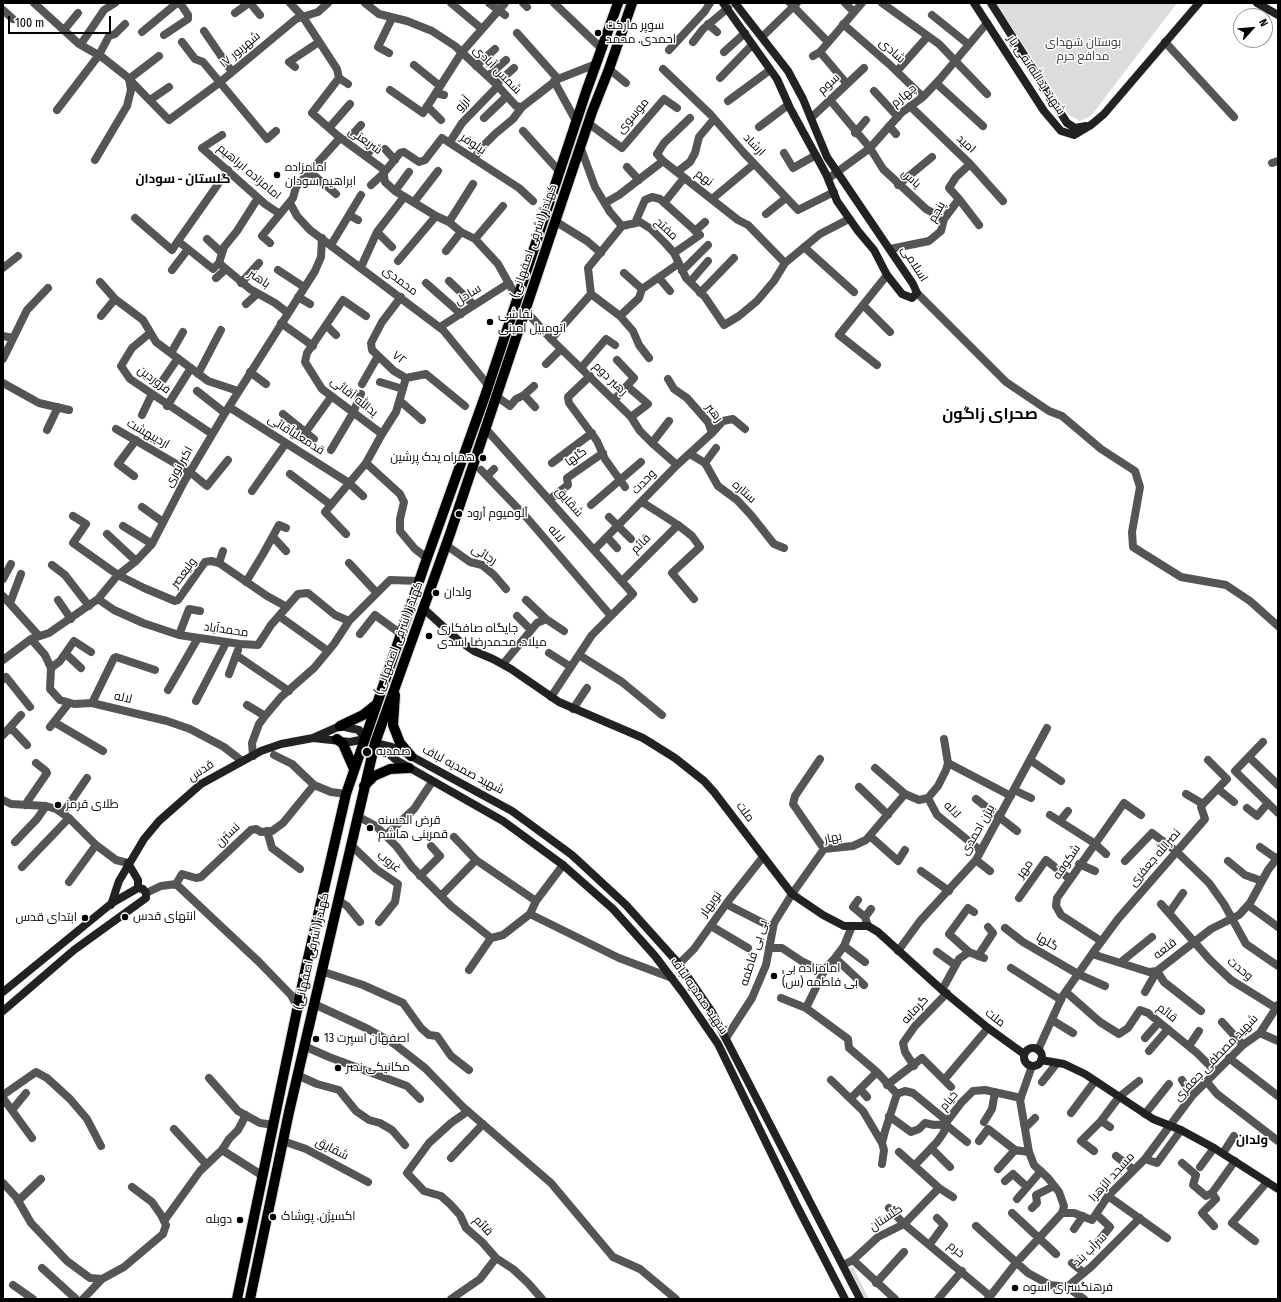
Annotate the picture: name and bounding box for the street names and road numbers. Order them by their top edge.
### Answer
street label: ۱۷ شهریور [217,29,263,71]
street label: شهید یدالله تقی یار [1004,32,1068,118]
street label: شادی [876,36,908,66]
street label: شمس آبادی [470,43,524,97]
street label: سوم [815,70,843,98]
street label: چهارم [888,81,920,111]
street label: آرزو [452,93,474,115]
street label: موسوی [614,95,652,137]
street label: شریعتی [345,124,385,158]
street label: نیلوفر [457,130,489,158]
street label: ارشاد [740,131,768,159]
street label: امید [953,132,979,156]
street label: امامزاده ابراهیم [214,141,284,203]
street label: نهم [692,167,716,189]
street label: یاس [898,167,924,191]
street label: کهندژ (اشرفی اصفهانی) [508,182,560,300]
street label: پنجم [925,199,949,225]
street label: مفتح [651,215,681,243]
street label: اسلامی [897,243,931,285]
street label: محمدی [380,263,420,299]
street label: باهنر [245,266,273,292]
street label: ساحل [452,281,484,309]
street label: ۷۲ [389,348,409,368]
street label: رهبر دوم [590,359,630,399]
street label: فروردین [135,363,173,397]
street label: یدالله آقائی [327,374,381,420]
street label: رهبر [702,401,726,425]
street label: قدمعلیآقائی [265,412,327,458]
street label: اردیبهشت [124,416,172,452]
street label: اکبر نوری [162,444,196,490]
street label: گلها [562,444,590,470]
street label: وحدت [629,467,659,497]
street label: ستاره [729,478,759,506]
street label: شقایق [552,484,586,520]
street label: لاله [545,522,567,546]
street label: قائم [628,531,654,557]
street label: رجائی [469,542,499,568]
street label: ولیعصر [168,555,200,591]
street label: کهندژ (اشرفی اصفهانی) [372,579,426,697]
street label: محمدآباد [203,620,249,640]
street label: لاله [113,689,133,707]
street label: شهید صمدیه لباف [420,742,506,798]
street label: قدس [185,757,217,785]
street label: ملت [733,799,757,825]
street label: لاله [941,799,963,821]
street label: بیژن احمدی [958,802,998,858]
street label: نسترن [213,820,243,850]
street label: نصرالله جعفری [1126,826,1184,890]
street label: بهار [823,829,843,847]
street label: شکوفه [1050,842,1084,882]
street label: غروب [374,848,404,876]
street label: مهر [1014,857,1036,881]
street label: نوبهار [697,888,725,920]
street label: کهندژ (اشرفی اصفهانی) [292,891,332,1011]
street label: بی بی فاطمه [737,918,771,988]
street label: گلها [1033,930,1061,954]
street label: قلعه [1151,935,1179,963]
street label: وحدت [1224,954,1256,984]
street label: شهید صمدیه لباف [667,955,731,1037]
street label: گرمابه [898,993,932,1027]
street label: قائم [1154,1001,1180,1025]
street label: ملت [982,1006,1008,1030]
street label: شهید مصطفی جعفری [1171,1012,1261,1104]
street label: خیام [937,1088,961,1114]
street label: شقایق [313,1135,351,1163]
street label: مسجد الزهرا [1086,1150,1138,1204]
street label: گلستان [867,1202,905,1234]
street label: قائم [470,1213,496,1239]
street label: سرآب بند [1070,1230,1110,1270]
street label: خرم [945,1239,967,1261]

